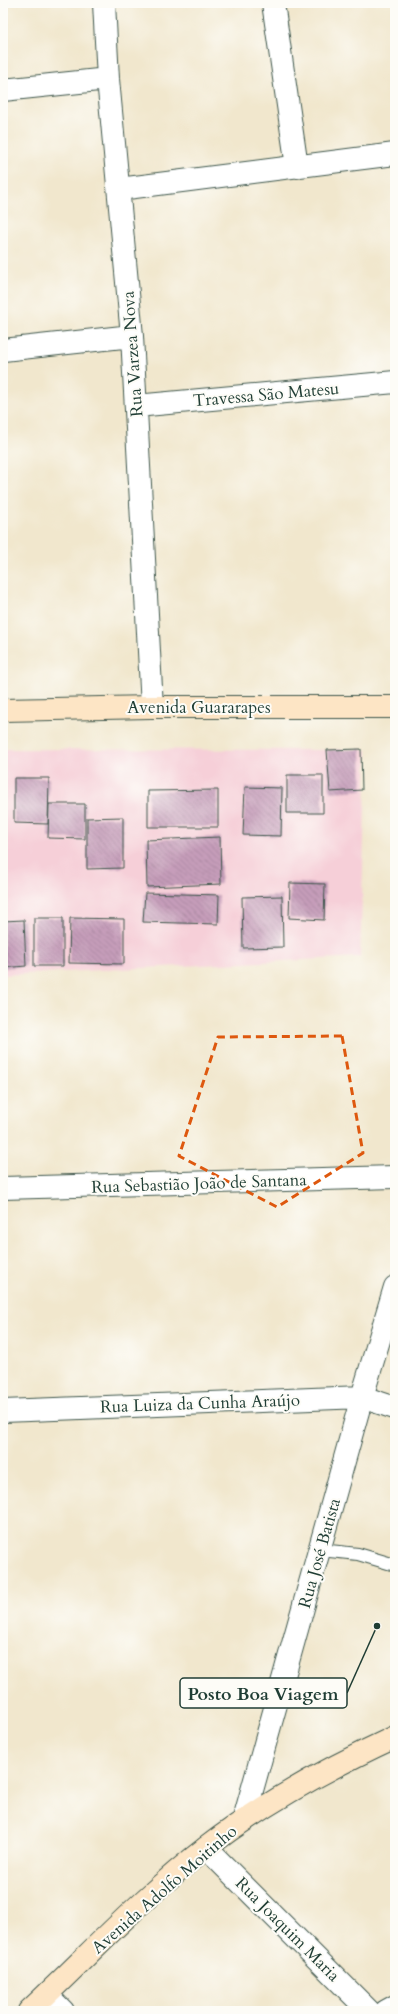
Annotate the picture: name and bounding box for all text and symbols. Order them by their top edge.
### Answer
street label: Rua Varzea Nova [117,290,148,418]
street label: Travessa São Matesu [192,377,340,412]
street label: Avenida Guararapes [127,696,271,719]
street label: Rua Sebastião João de Santana [91,1168,308,1199]
street label: Rua Luiza da Cunha Araújo [100,1389,300,1418]
street label: Rua José Batista [293,1495,346,1611]
callout: Posto Boa Viagem [180,1678,347,1708]
text: Posto Boa Viagem [188,1682,339,1707]
street label: Avenida Adolfo Moitinho [87,1820,242,1959]
street label: Rua Joaquim Maria [230,1872,345,1987]

